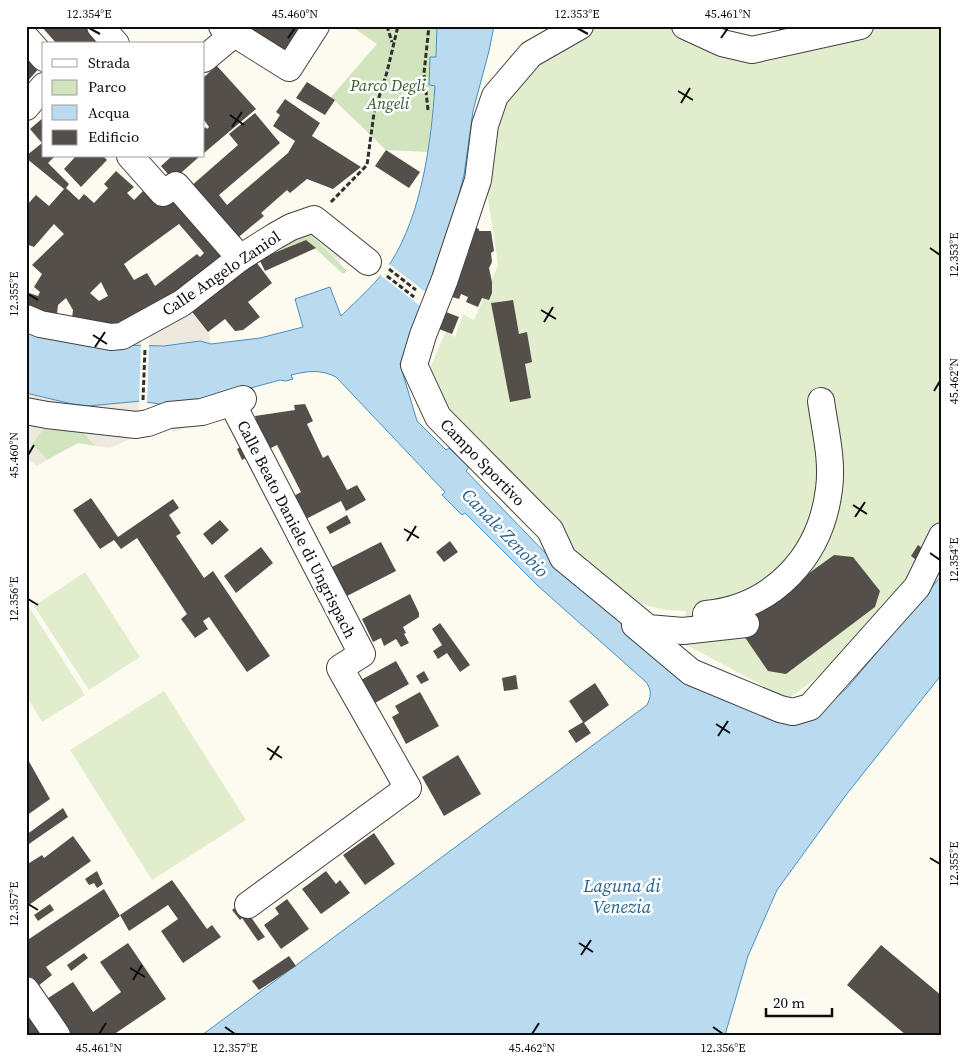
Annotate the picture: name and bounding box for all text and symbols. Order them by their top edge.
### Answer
text: 12.354°E [67,6,111,22]
text: 45.460°N [272,6,318,22]
text: 12.353°E [555,6,599,22]
text: 45.461°N [705,6,751,22]
legend [42,42,205,158]
text: Strada [88,52,131,73]
park label: Parco Degli Angeli [349,74,426,114]
text: Parco [88,76,126,97]
text: Acqua [88,102,130,123]
text: Edificio [88,126,139,147]
street label: Calle Angelo Zaniol [158,225,285,321]
text: 12.353°E [946,233,962,277]
text: 12.355°E [6,272,22,316]
text: 45.462°N [946,358,962,404]
street label: Campo Sportivo [436,413,531,511]
street label: Calle Beato Daniele di Ungrispach [232,416,362,642]
text: 45.460°N [6,432,22,478]
water label: Canale Zenobio [456,483,554,583]
text: 12.354°E [946,538,962,582]
text: 12.356°E [6,577,22,621]
text: 12.355°E [946,842,962,886]
water label: Laguna di Venezia [582,873,661,919]
text: 12.357°E [6,882,22,926]
scale bar [766,986,832,1018]
text: 20 m [773,992,805,1013]
text: 45.461°N [76,1040,122,1056]
text: 12.357°E [213,1040,257,1056]
text: 45.462°N [509,1040,555,1056]
text: 12.356°E [701,1040,745,1056]

